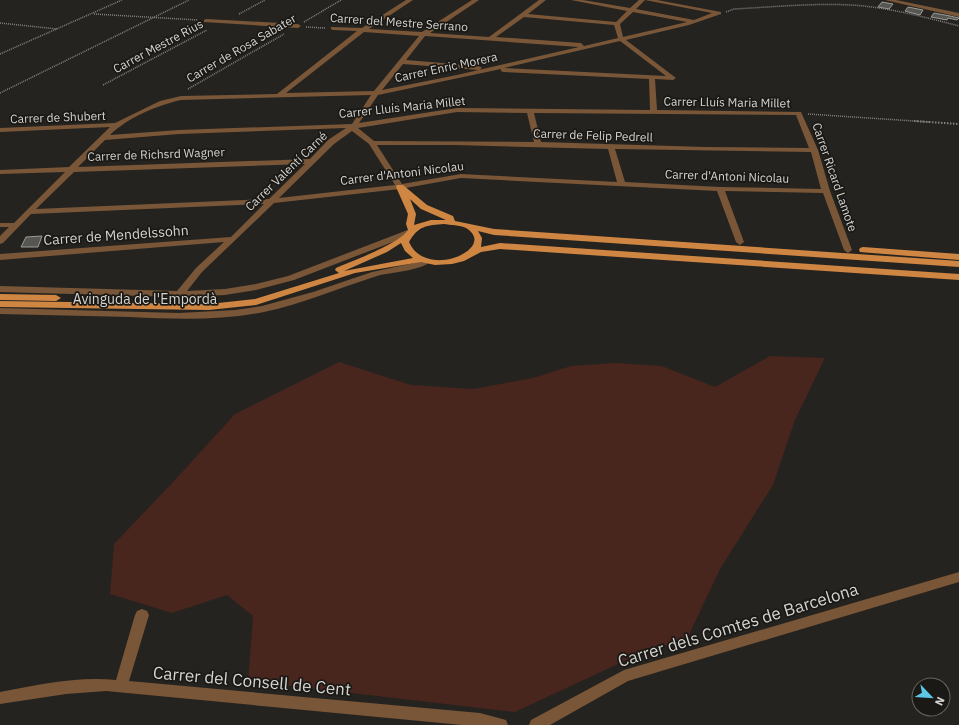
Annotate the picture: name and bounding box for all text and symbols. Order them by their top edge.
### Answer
street label: Carrer de Rosa Sabater [184,10,299,86]
street label: Carrer del Mestre Serrano [329,10,469,34]
street label: Carrer Mestre Rius [110,16,206,76]
street label: Carrer Enric Morera [393,49,499,85]
street label: Carrer Lluís Maria Millet [338,93,466,121]
street label: Carrer Lluís Maria Millet [663,93,791,111]
street label: Carrer de Shubert [10,108,106,126]
street label: Carrer Ricard Lamote [809,121,861,234]
street label: Carrer de Felip Pedrell [533,125,653,145]
street label: Carrer Valentí Carné [242,128,330,214]
street label: Carrer de Richsrd Wagner [87,144,226,164]
street label: Carrer d'Antoni Nicolau [339,158,465,188]
street label: Carrer d'Antoni Nicolau [665,166,789,186]
street label: Carrer de Mendelssohn [43,221,189,249]
street label: Avinguda de l'Empordà [73,290,218,308]
street label: Carrer dels Comtes de Barcelona [615,578,861,672]
street label: Carrer del Consell de Cent [152,661,352,701]
north arrow [911,677,951,717]
text: N [932,695,948,708]

